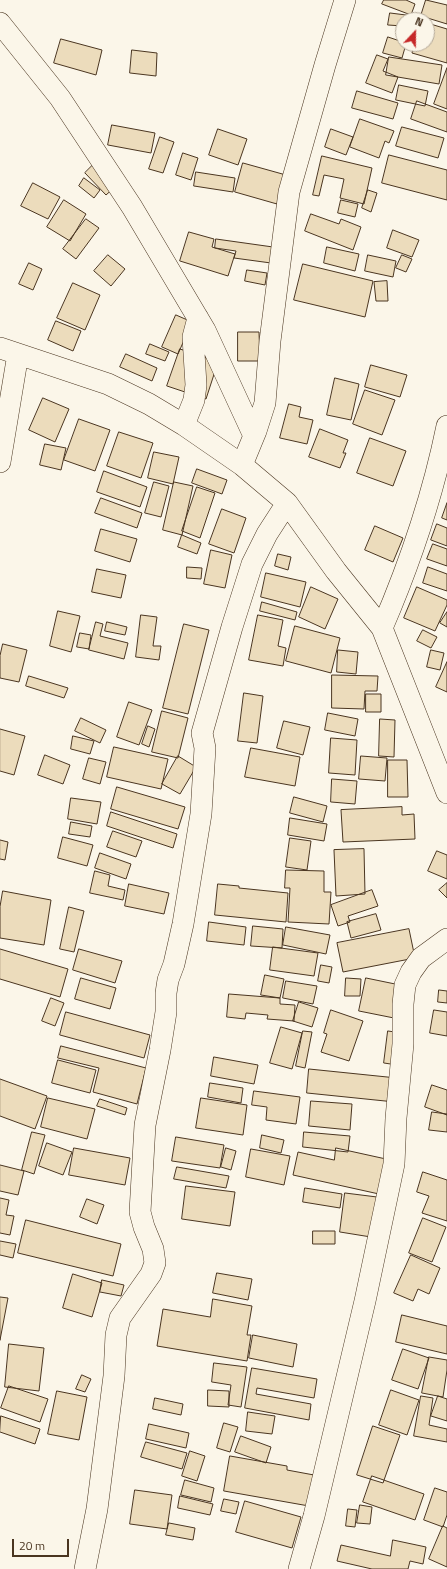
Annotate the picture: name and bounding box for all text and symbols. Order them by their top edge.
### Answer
north arrow [395,12,435,52]
text: N [413,13,426,31]
scale bar [14,1531,71,1557]
text: 20 m [19,1536,45,1555]

